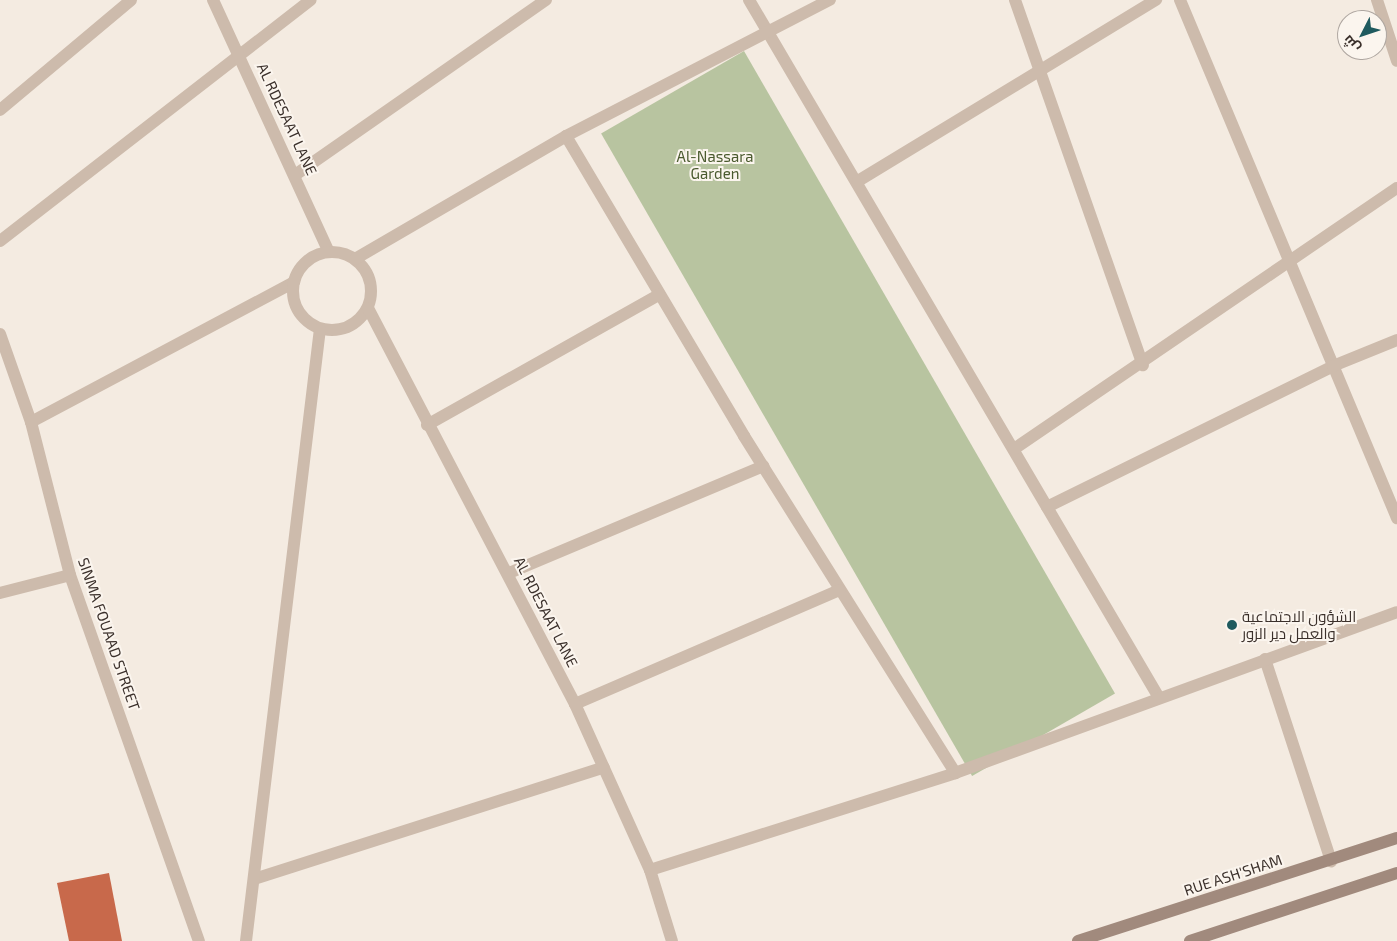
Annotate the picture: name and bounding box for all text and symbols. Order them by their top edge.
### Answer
north arrow [1337,10,1387,60]
text: ش [1339,32,1363,57]
street label: AL RDESAAT LANE [253,60,321,178]
park label: Al-Nassara Garden [677,147,753,182]
street label: AL RDESAAT LANE [510,553,582,671]
street label: SINMA FOUAAD STREET [74,555,144,713]
place label: الشؤون الاجتماعية والعمل دير الزور [1242,607,1356,642]
marker: الشؤون الاجتماعية والعمل دير الزور [1226,619,1238,631]
street label: RUE ASH'SHAM [1181,851,1285,899]

